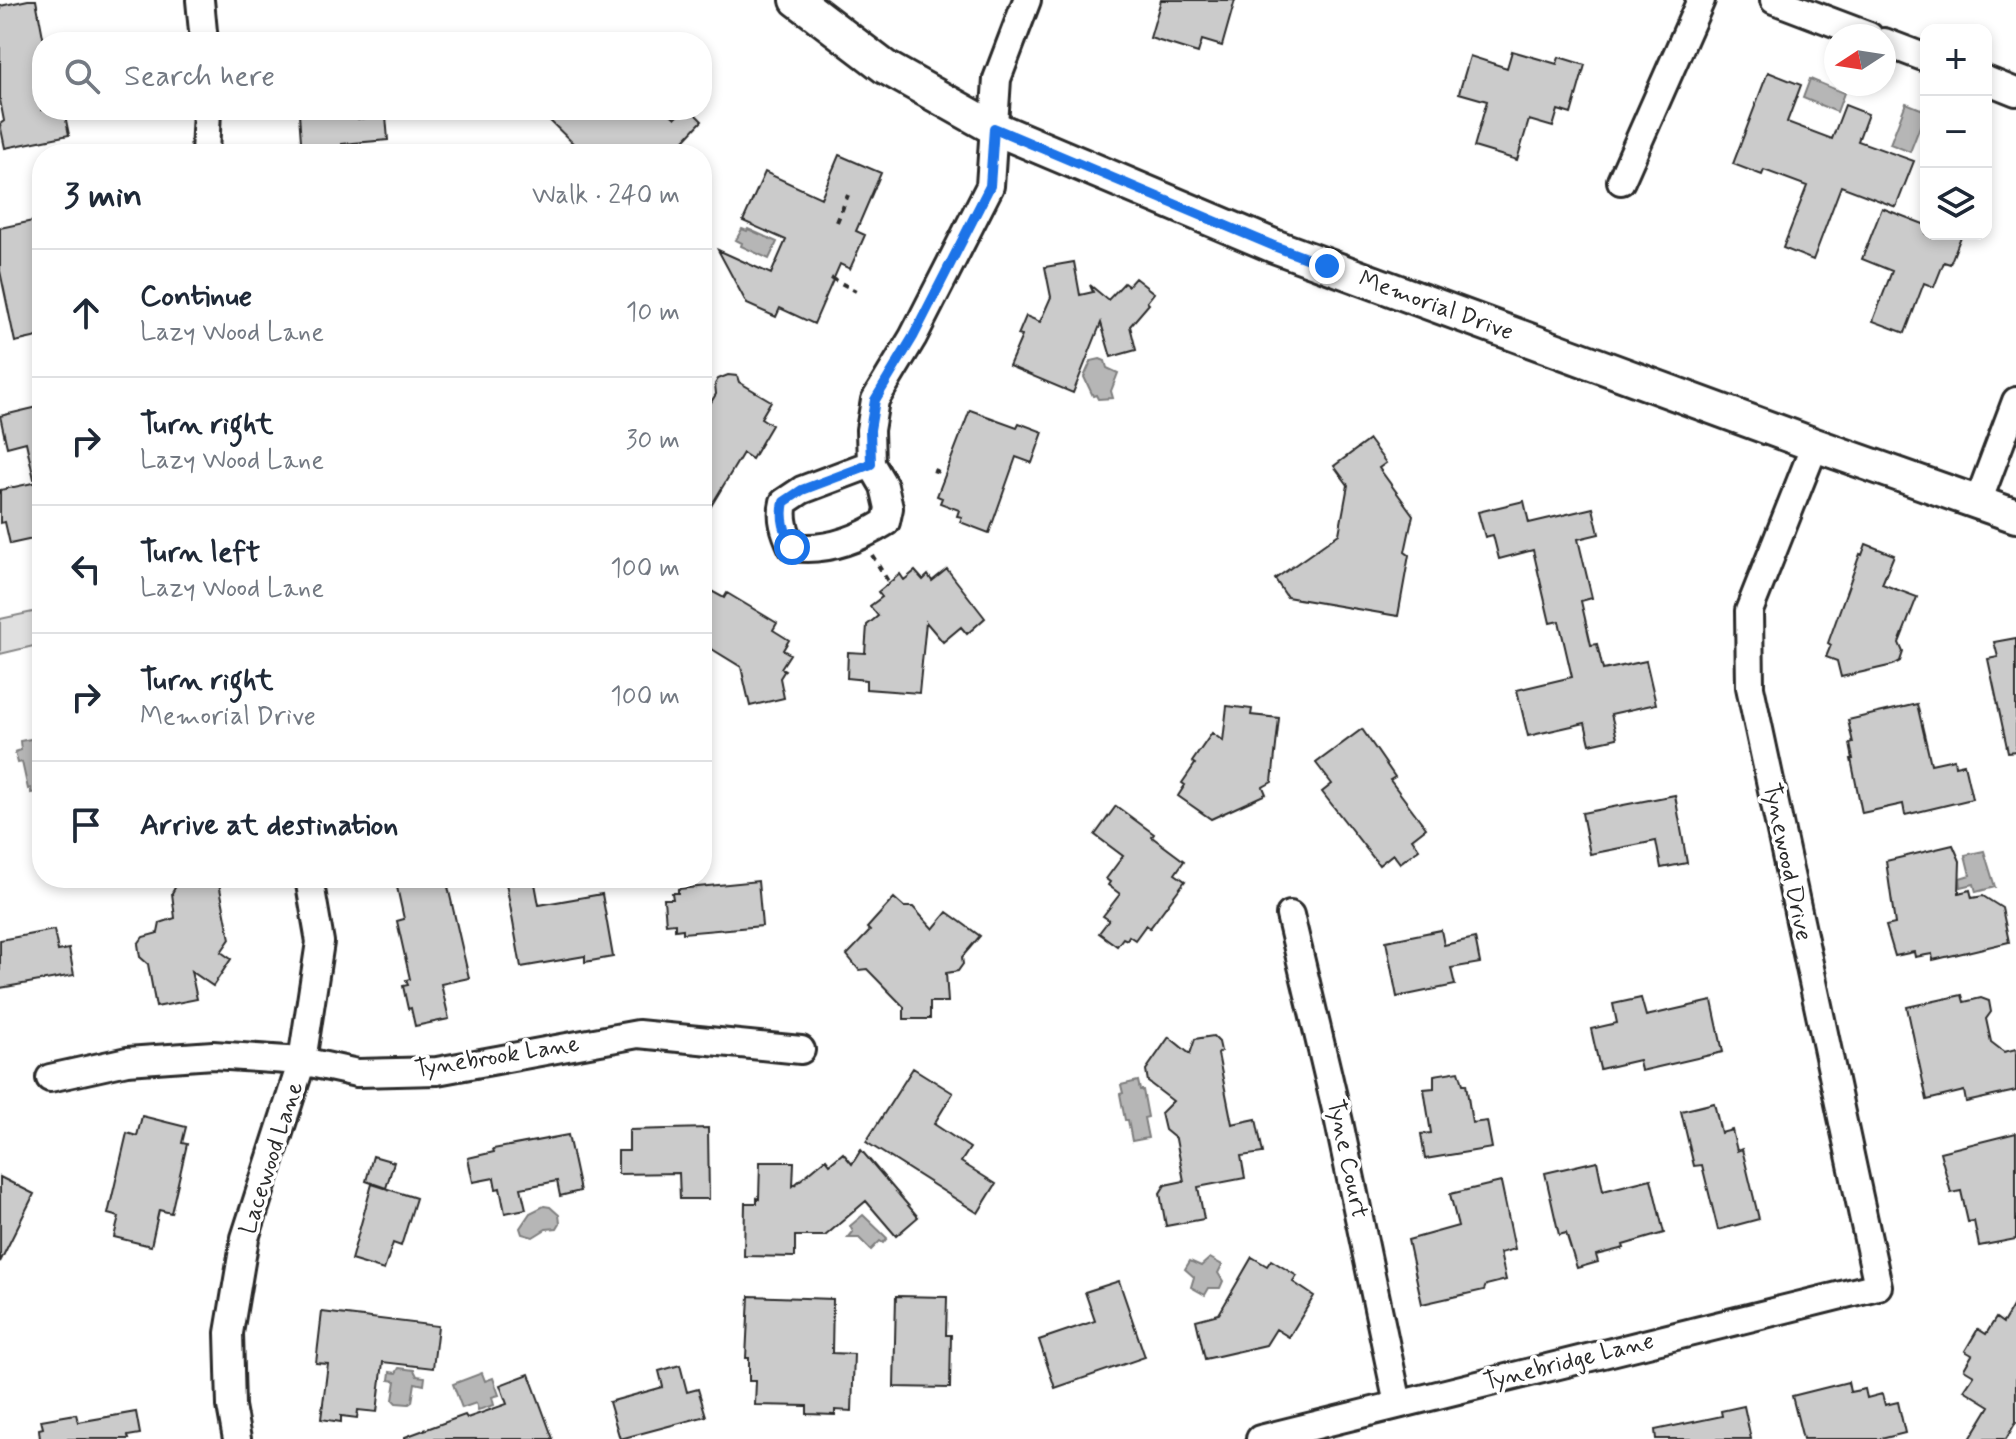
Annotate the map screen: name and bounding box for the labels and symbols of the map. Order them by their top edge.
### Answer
north arrow [1824,24,1896,96]
route end [1309,248,1345,284]
street label: Memorial Drive [1355,264,1517,348]
route start [774,529,810,565]
street label: Tynewood Drive [1755,780,1819,944]
street label: Tynebrook Lane [412,1029,582,1085]
street label: Lacewood Lane [233,1078,311,1238]
street label: Tyne Court [1319,1097,1375,1221]
street label: Tynebridge Lane [1480,1326,1658,1398]

